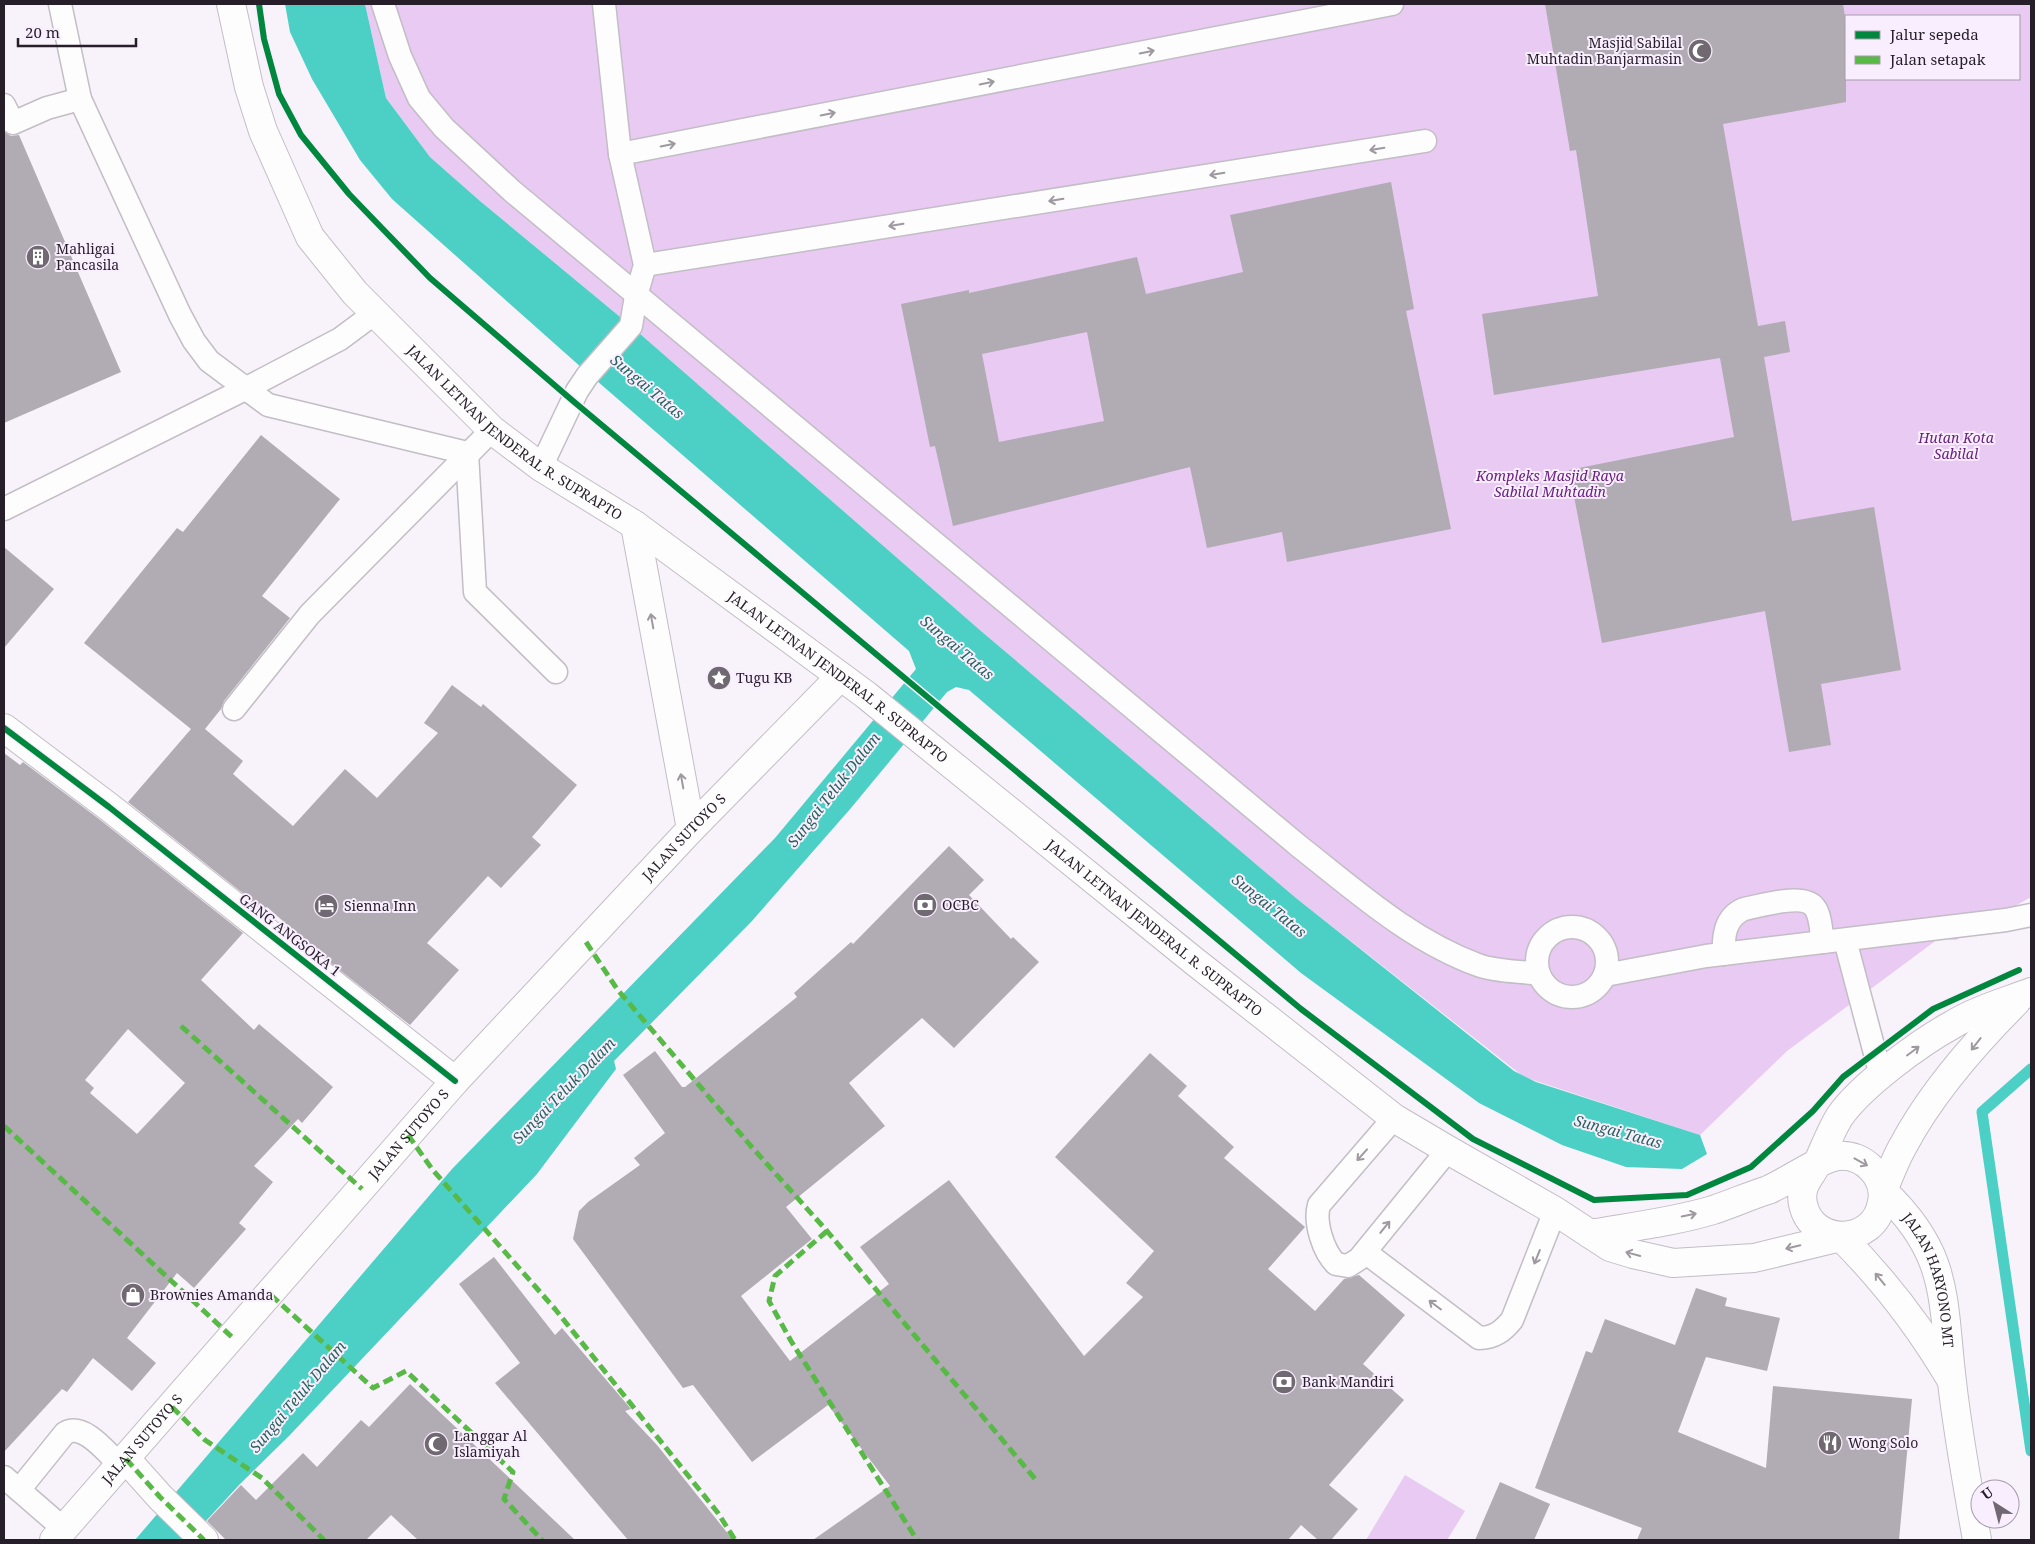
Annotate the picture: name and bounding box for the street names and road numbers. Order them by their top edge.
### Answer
street label: JALAN LETNAN JENDERAL R. SUPRAPTO [402,340,626,524]
street label: JALAN LETNAN JENDERAL R. SUPRAPTO [723,586,952,767]
street label: JALAN SUTOYO S [637,789,730,885]
street label: JALAN LETNAN JENDERAL R. SUPRAPTO [1042,834,1267,1020]
street label: GANG ANGSOKA 1 [236,889,345,980]
street label: JALAN SUTOYO S [363,1085,453,1184]
street label: JALAN HARYONO MT [1898,1208,1958,1349]
street label: JALAN SUTOYO S [97,1390,186,1489]

